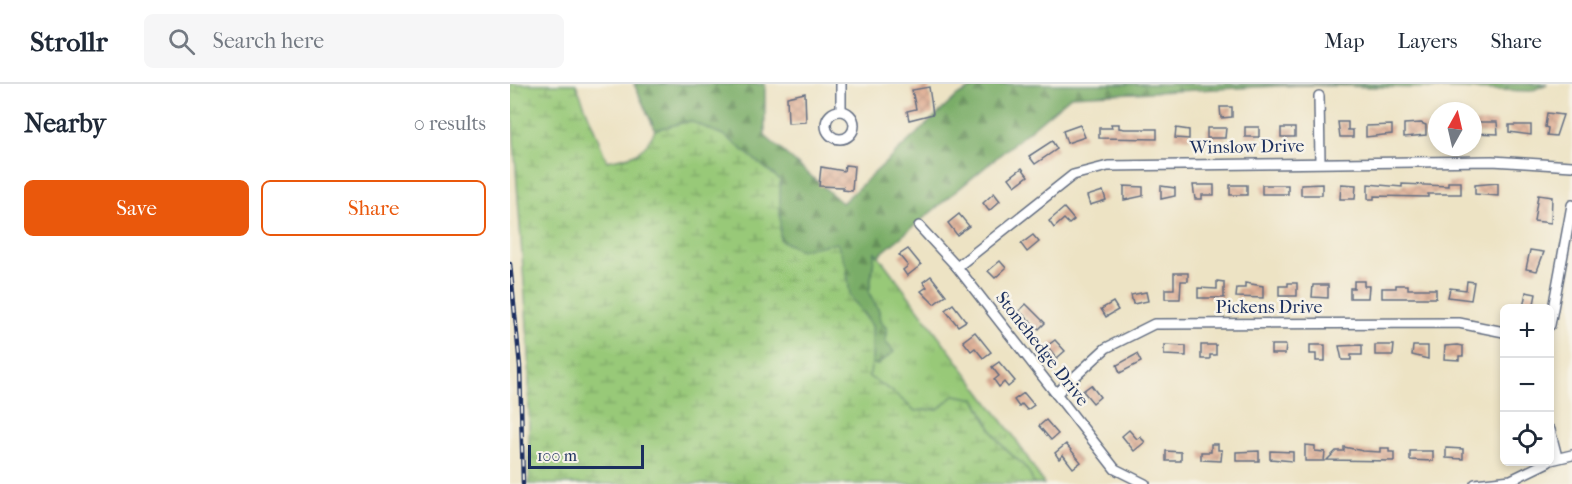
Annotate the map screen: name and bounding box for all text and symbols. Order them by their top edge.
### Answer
search box [144,14,564,68]
text: Strollr [30,25,108,58]
icon: search [165,25,198,58]
text: Search here [213,28,324,54]
text: Map [1324,29,1365,53]
text: Layers [1398,29,1457,53]
text: Share [1490,29,1542,53]
north arrow [1428,102,1482,156]
text: Nearby [24,108,106,139]
text: 0 results [414,112,486,135]
street label: Winslow Drive [1188,135,1305,159]
button: Save [24,180,249,236]
button: Share [261,180,486,236]
street label: Stonehedge Drive [991,288,1093,410]
street label: Pickens Drive [1216,297,1322,318]
map controls [1500,304,1554,466]
button: + [1500,304,1554,358]
button: − [1500,358,1554,412]
button: locate [1500,412,1554,466]
scale bar [528,442,644,470]
text: 100 m [537,446,577,465]

